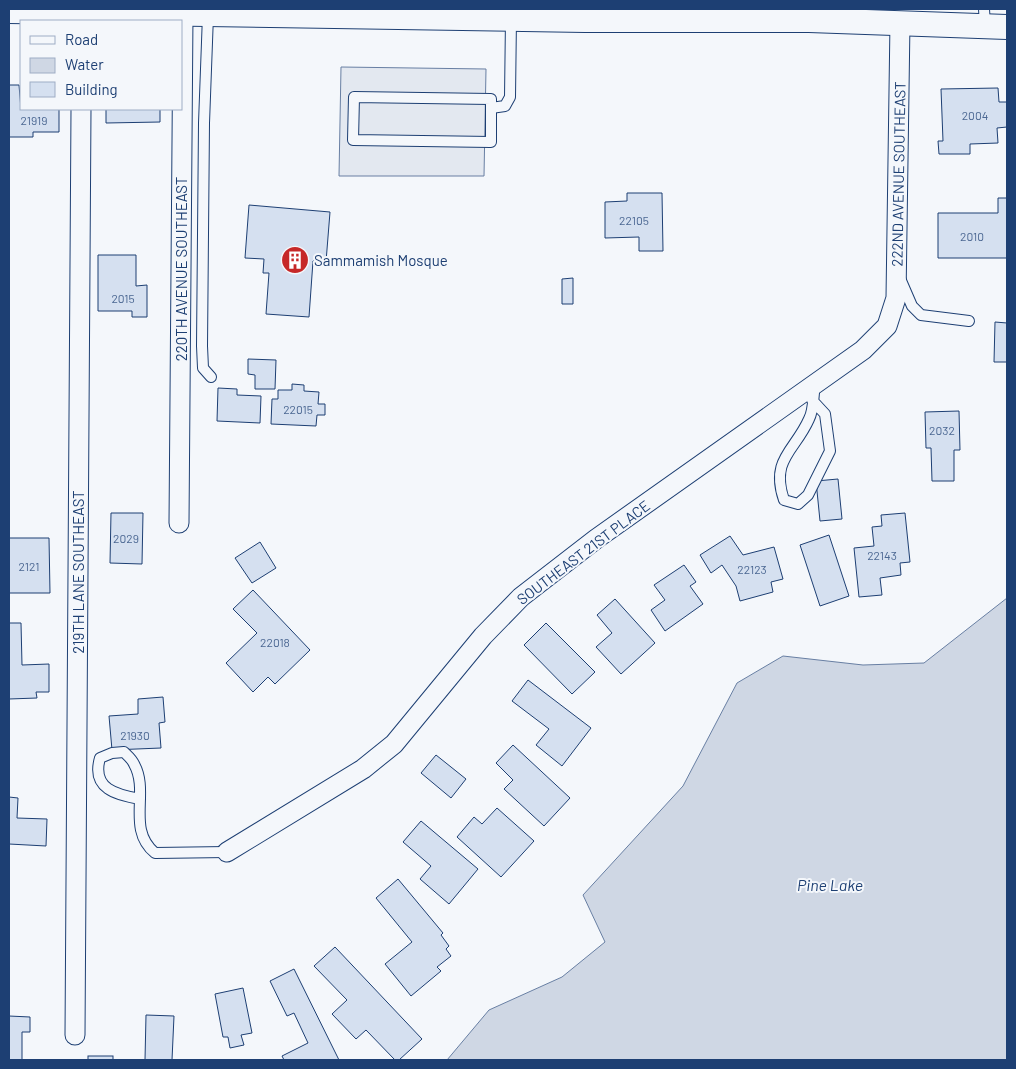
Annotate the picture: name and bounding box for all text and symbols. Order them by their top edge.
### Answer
legend [20,20,182,110]
text: Road [65,30,98,48]
text: Water [65,55,104,73]
text: Building [65,80,118,98]
street label: 222ND AVENUE SOUTHEAST [887,81,909,267]
house number: 2004 [962,108,988,122]
house number: 21919 [21,113,47,127]
street label: 220TH AVENUE SOUTHEAST [172,177,190,361]
house number: 22105 [619,213,649,227]
house number: 2010 [960,229,984,243]
building icon: Sammamish Mosque [280,245,310,275]
place label: Sammamish Mosque [314,251,448,269]
house number: 2015 [111,291,135,305]
house number: 22015 [283,402,313,416]
house number: 2032 [929,423,955,437]
street label: 219TH LANE SOUTHEAST [69,490,87,654]
street label: SOUTHEAST 21ST PLACE [513,496,653,608]
house number: 2029 [113,531,139,545]
house number: 22143 [867,548,897,562]
house number: 2121 [19,559,39,573]
house number: 22123 [737,562,767,576]
house number: 22018 [260,635,290,649]
house number: 21930 [120,728,150,742]
water label: Pine Lake [797,875,863,894]

